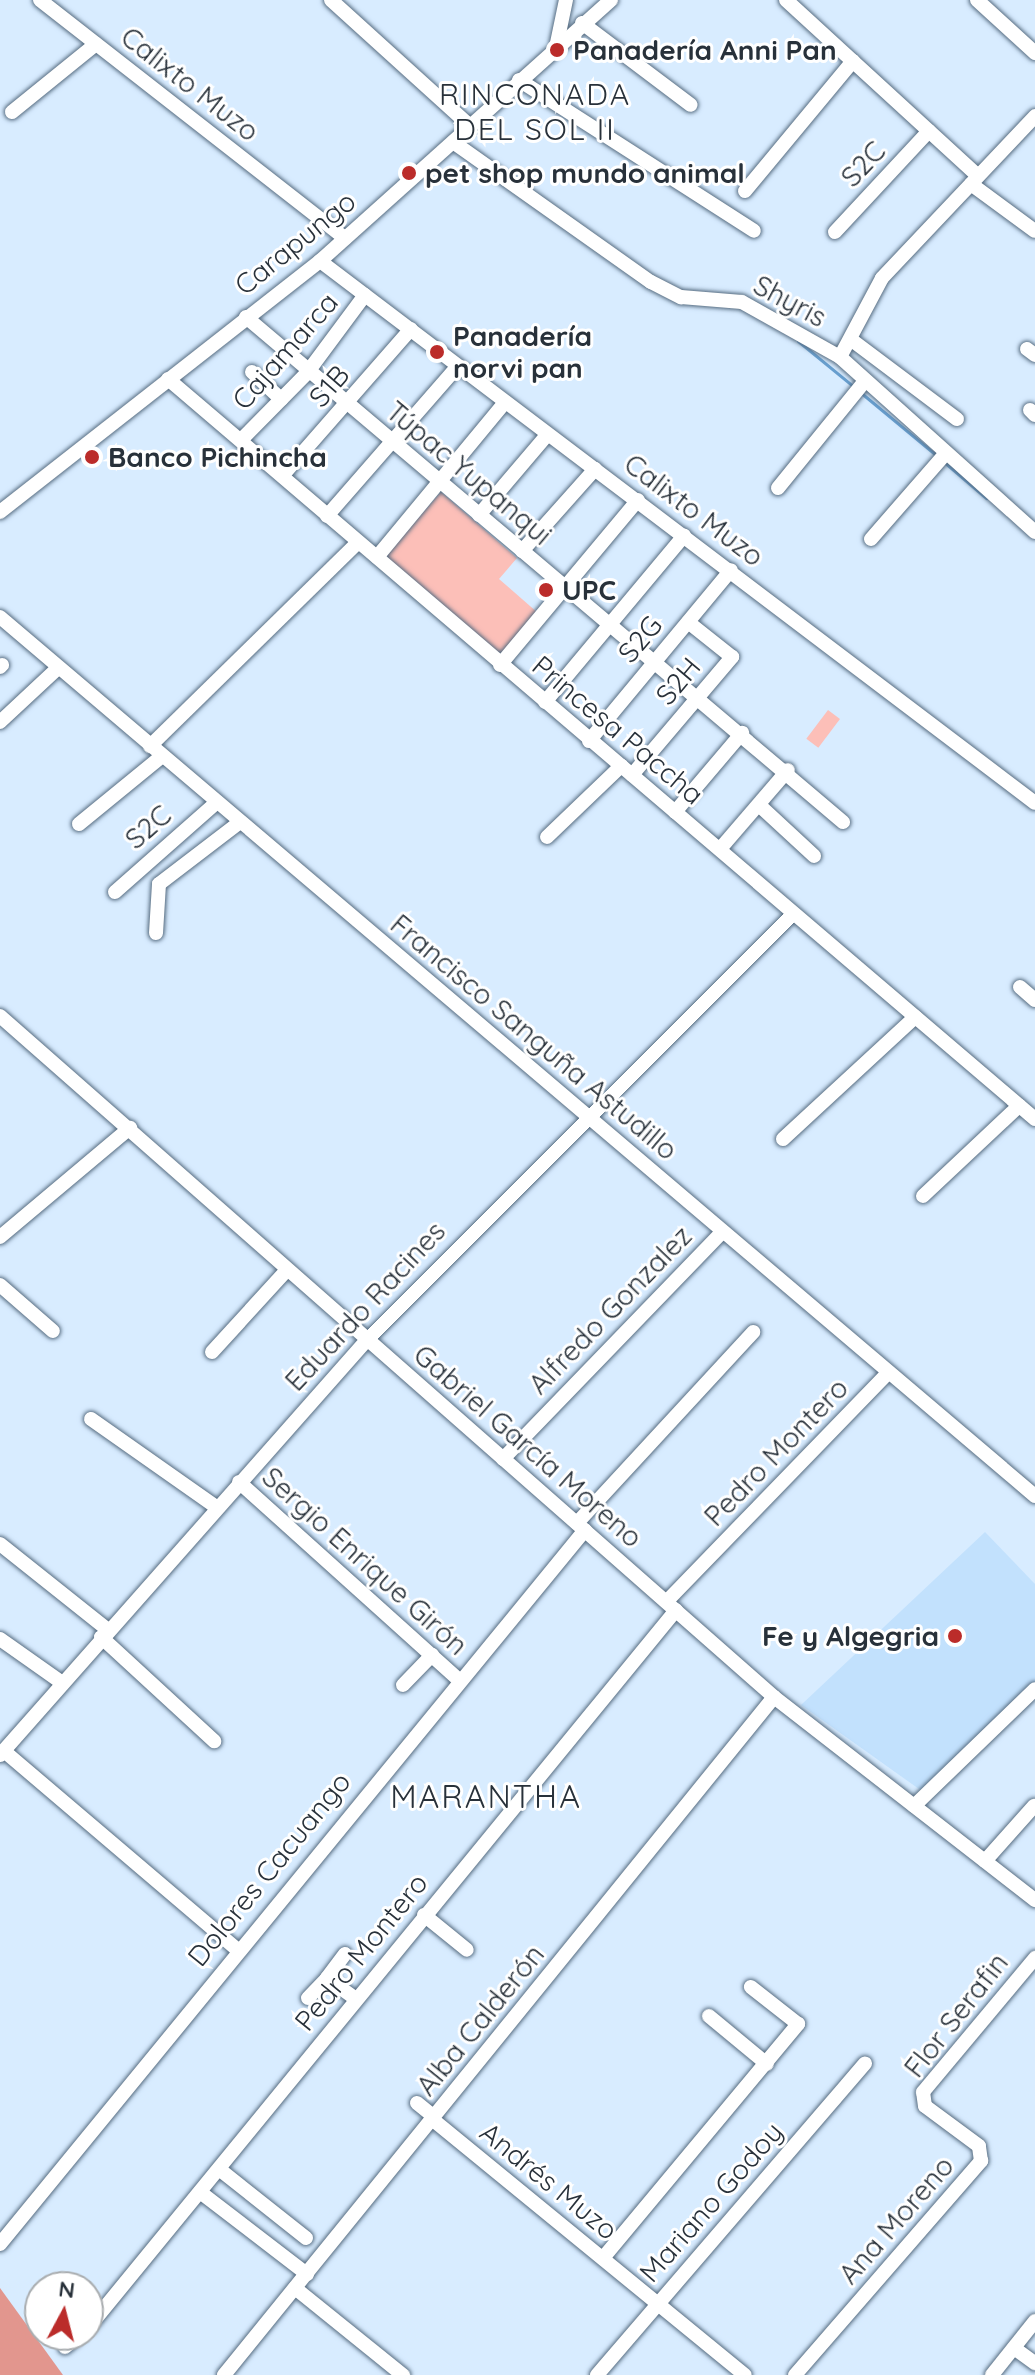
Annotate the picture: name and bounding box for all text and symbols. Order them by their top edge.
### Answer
street label: Calixto Muzo [114,20,266,148]
place label: Panadería Anni Pan [573,33,837,67]
marker: Panadería Anni Pan [548,41,566,59]
district label: RINCONADA DEL SOL II [439,76,631,146]
street label: S2C [834,134,892,194]
place label: pet shop mundo animal [425,156,745,190]
marker: pet shop mundo animal [400,164,418,182]
street label: Carapungo [228,184,362,302]
street label: Shyris [748,268,832,334]
street label: Cajamarca [225,286,345,416]
place label: Panadería norvi pan [453,319,592,385]
marker: Panadería norvi pan [428,343,446,361]
street label: S1B [302,358,356,414]
street label: Túpac Yupanqui [379,394,559,552]
place label: Banco Pichincha [108,440,327,474]
street label: Calixto Muzo [618,447,770,573]
marker: Banco Pichincha [83,448,101,466]
place label: UPC [562,573,616,607]
marker: UPC [537,581,555,599]
street label: S2G [611,609,669,669]
street label: Princesa Paccha [525,649,711,811]
street label: S2H [649,651,707,711]
street label: S2C [118,798,178,856]
street label: Francisco Sanguña Astudillo [384,907,684,1167]
street label: Eduardo Racines [278,1214,452,1398]
street label: Alfredo Gonzalez [521,1219,699,1401]
street label: Gabriel García Moreno [407,1338,649,1554]
street label: Pedro Montero [697,1371,855,1533]
street label: Sergio Enrique Girón [255,1460,475,1662]
place label: Fe y Algegria [762,1619,939,1653]
marker: Fe y Algegria [946,1627,964,1645]
street label: Dolores Cacuango [180,1765,358,1973]
district label: MARANTHA [390,1777,582,1815]
street label: Pedro Montero [287,1867,435,2037]
street label: Alba Calderón [409,1938,551,2102]
street label: Flor Serafin [897,1946,1015,2084]
street label: Andrés Muzo [473,2115,625,2247]
street label: Mariano Godoy [632,2115,790,2289]
street label: Ana Moreno [831,2149,961,2291]
north arrow [24,2271,104,2351]
text: N [57,2274,76,2304]

